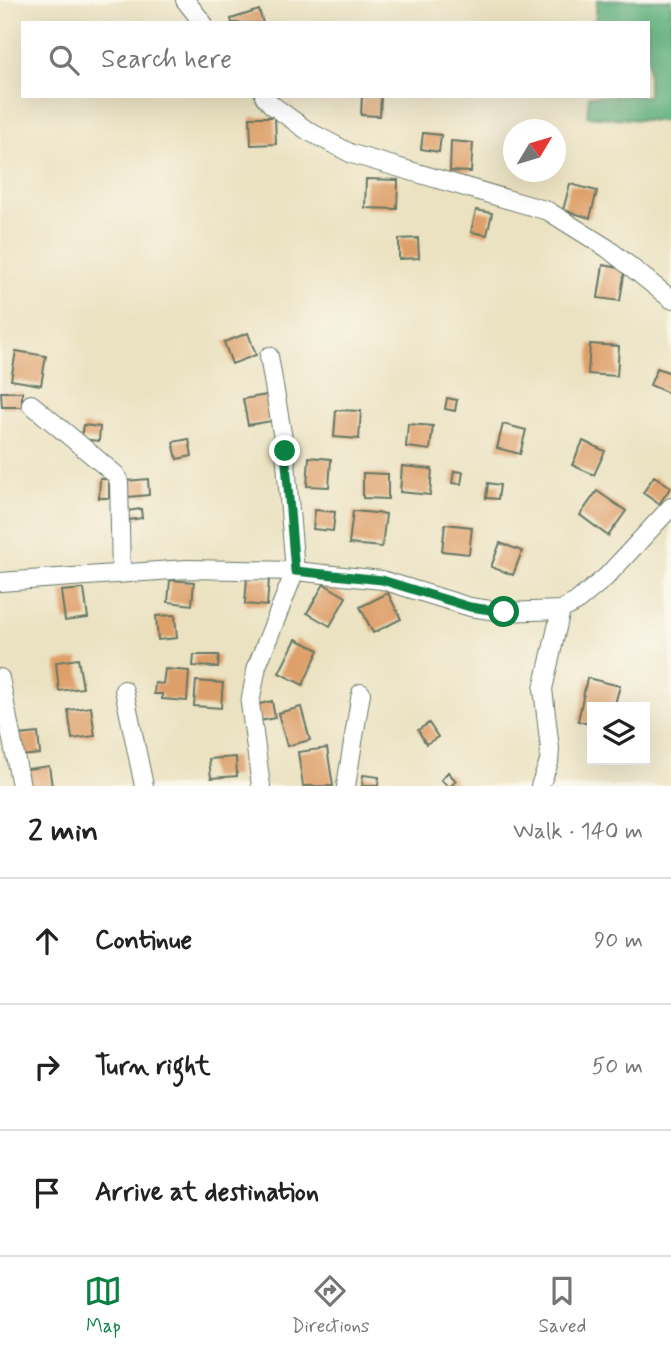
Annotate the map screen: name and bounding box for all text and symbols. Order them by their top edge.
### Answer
search box [21,21,650,98]
icon: search [45,41,83,79]
text: Search here [101,43,232,77]
north arrow [503,119,566,182]
route end [269,435,300,466]
route start [488,596,519,627]
map controls [587,702,650,765]
button: layers [587,702,650,765]
text: 2 min [28,812,98,851]
text: Walk · 140 m [513,817,643,847]
icon: ahead [28,922,66,960]
text: Continue [95,924,192,958]
text: 90 m [594,926,643,956]
icon: right [28,1048,66,1086]
text: Turn right [95,1050,211,1084]
text: 50 m [592,1052,643,1082]
icon: arrive [28,1174,66,1212]
text: Arrive at destination [95,1176,319,1210]
tab: Map [84,1272,122,1339]
tab: Directions [291,1272,370,1339]
tab: Saved [538,1272,586,1339]

